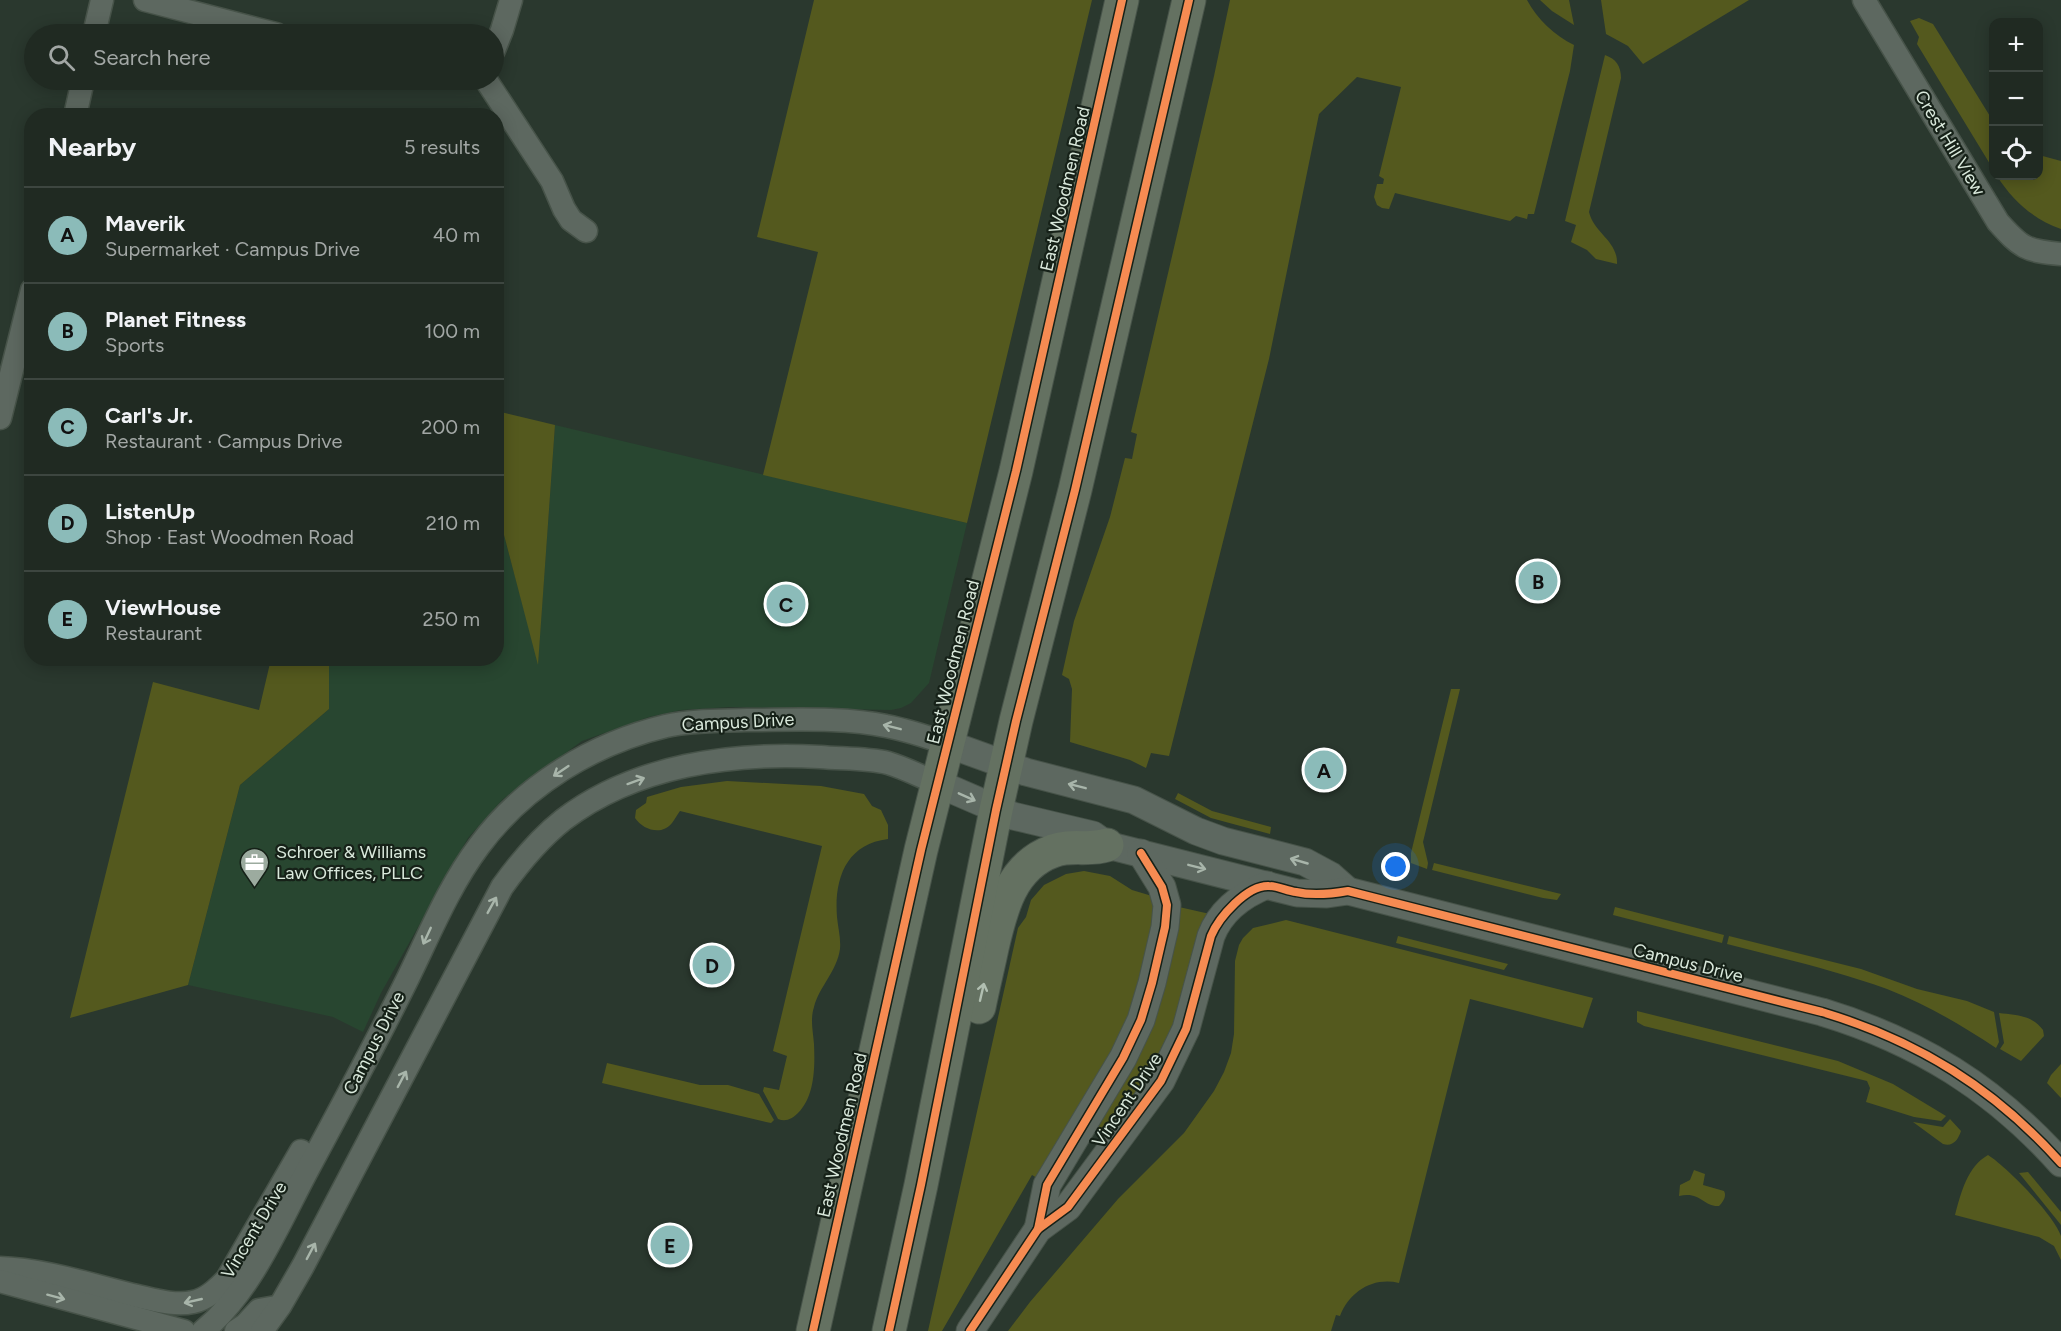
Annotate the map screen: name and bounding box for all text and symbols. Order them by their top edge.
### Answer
map controls [1989,18,2043,180]
button: + [1989,18,2043,72]
search box [24,24,504,90]
icon: search [45,41,78,74]
text: Search here [93,44,211,71]
button: − [1989,72,2043,126]
street label: Crest Hill View [1910,86,1990,200]
street label: East Woodmen Road [1035,104,1095,274]
button: locate [1989,126,2043,180]
text: Nearby [48,131,136,163]
text: 5 results [404,135,480,159]
text: Maverik [105,210,185,237]
text: A [60,223,75,247]
text: 40 m [433,223,480,247]
text: Supermarket · Campus Drive [105,237,360,261]
text: Planet Fitness [105,306,246,333]
text: B [61,319,74,343]
text: 100 m [424,319,480,343]
text: Sports [105,333,164,357]
text: Carl's Jr. [105,402,193,429]
text: C [60,415,75,439]
text: 200 m [421,415,480,439]
text: Restaurant · Campus Drive [105,429,342,453]
text: ListenUp [105,498,195,525]
text: D [61,511,75,535]
text: 210 m [426,511,480,535]
text: Shop · East Woodmen Road [105,525,354,549]
pin: B [1518,558,1558,604]
street label: East Woodmen Road [922,578,984,746]
pin: C [766,582,806,626]
text: ViewHouse [105,594,221,621]
text: E [62,607,73,631]
text: 250 m [423,607,480,631]
text: Restaurant [105,621,202,645]
street label: Campus Drive [681,708,795,736]
one-way arrow [883,721,902,733]
pin: A [1304,748,1344,792]
one-way arrow [553,765,569,777]
one-way arrow [626,775,645,786]
one-way arrow [1068,779,1087,791]
one-way arrow [958,791,976,803]
place label: Schroer & Williams Law Offices, PLLC [276,841,426,884]
office icon: Schroer & Williams Law Offices, PLLC [239,846,271,888]
your location [1381,852,1410,881]
one-way arrow [1290,855,1309,866]
one-way arrow [1188,862,1207,874]
one-way arrow [487,897,498,915]
one-way arrow [421,927,433,945]
street label: Campus Drive [1631,939,1745,987]
pin: D [692,942,732,988]
one-way arrow [977,983,989,1002]
street label: Campus Drive [339,988,409,1098]
street label: Vincent Drive [1087,1048,1167,1151]
street label: East Woodmen Road [812,1050,872,1220]
one-way arrow [397,1070,409,1088]
street label: Vincent Drive [216,1177,292,1282]
pin: E [650,1222,690,1268]
one-way arrow [305,1243,317,1260]
one-way arrow [46,1292,65,1303]
one-way arrow [184,1295,203,1307]

